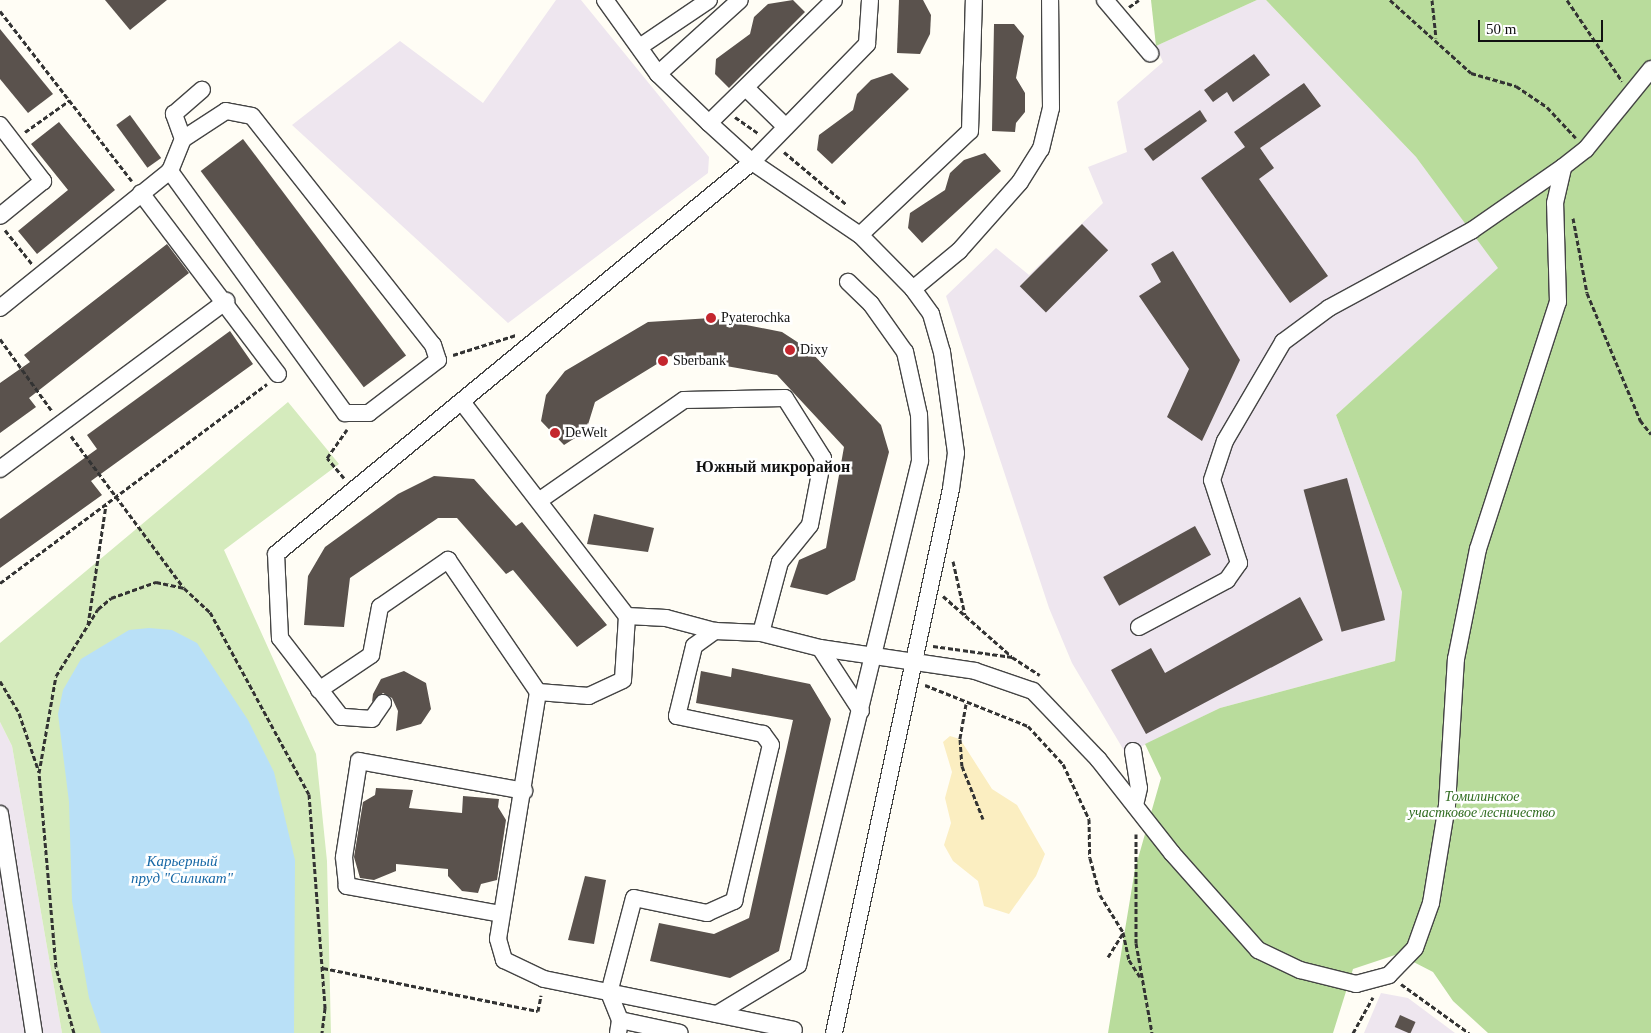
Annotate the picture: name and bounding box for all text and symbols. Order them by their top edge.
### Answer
scale bar [1481,10,1606,42]
text: 50 m [1486,21,1516,37]
place label: Pyaterochka [721,310,790,326]
marker: Pyaterochka [705,312,717,324]
place label: Dixy [800,342,828,358]
marker: Dixy [784,344,796,356]
place label: Sberbank [673,353,726,369]
marker: Sberbank [657,355,669,367]
place label: DeWelt [565,425,607,441]
marker: DeWelt [549,427,561,439]
district label: Южный микрорайон [696,457,850,477]
park label: Томилинское участковое лесничество [1409,789,1555,822]
water label: Карьерный пруд "Силикат" [131,852,233,887]

